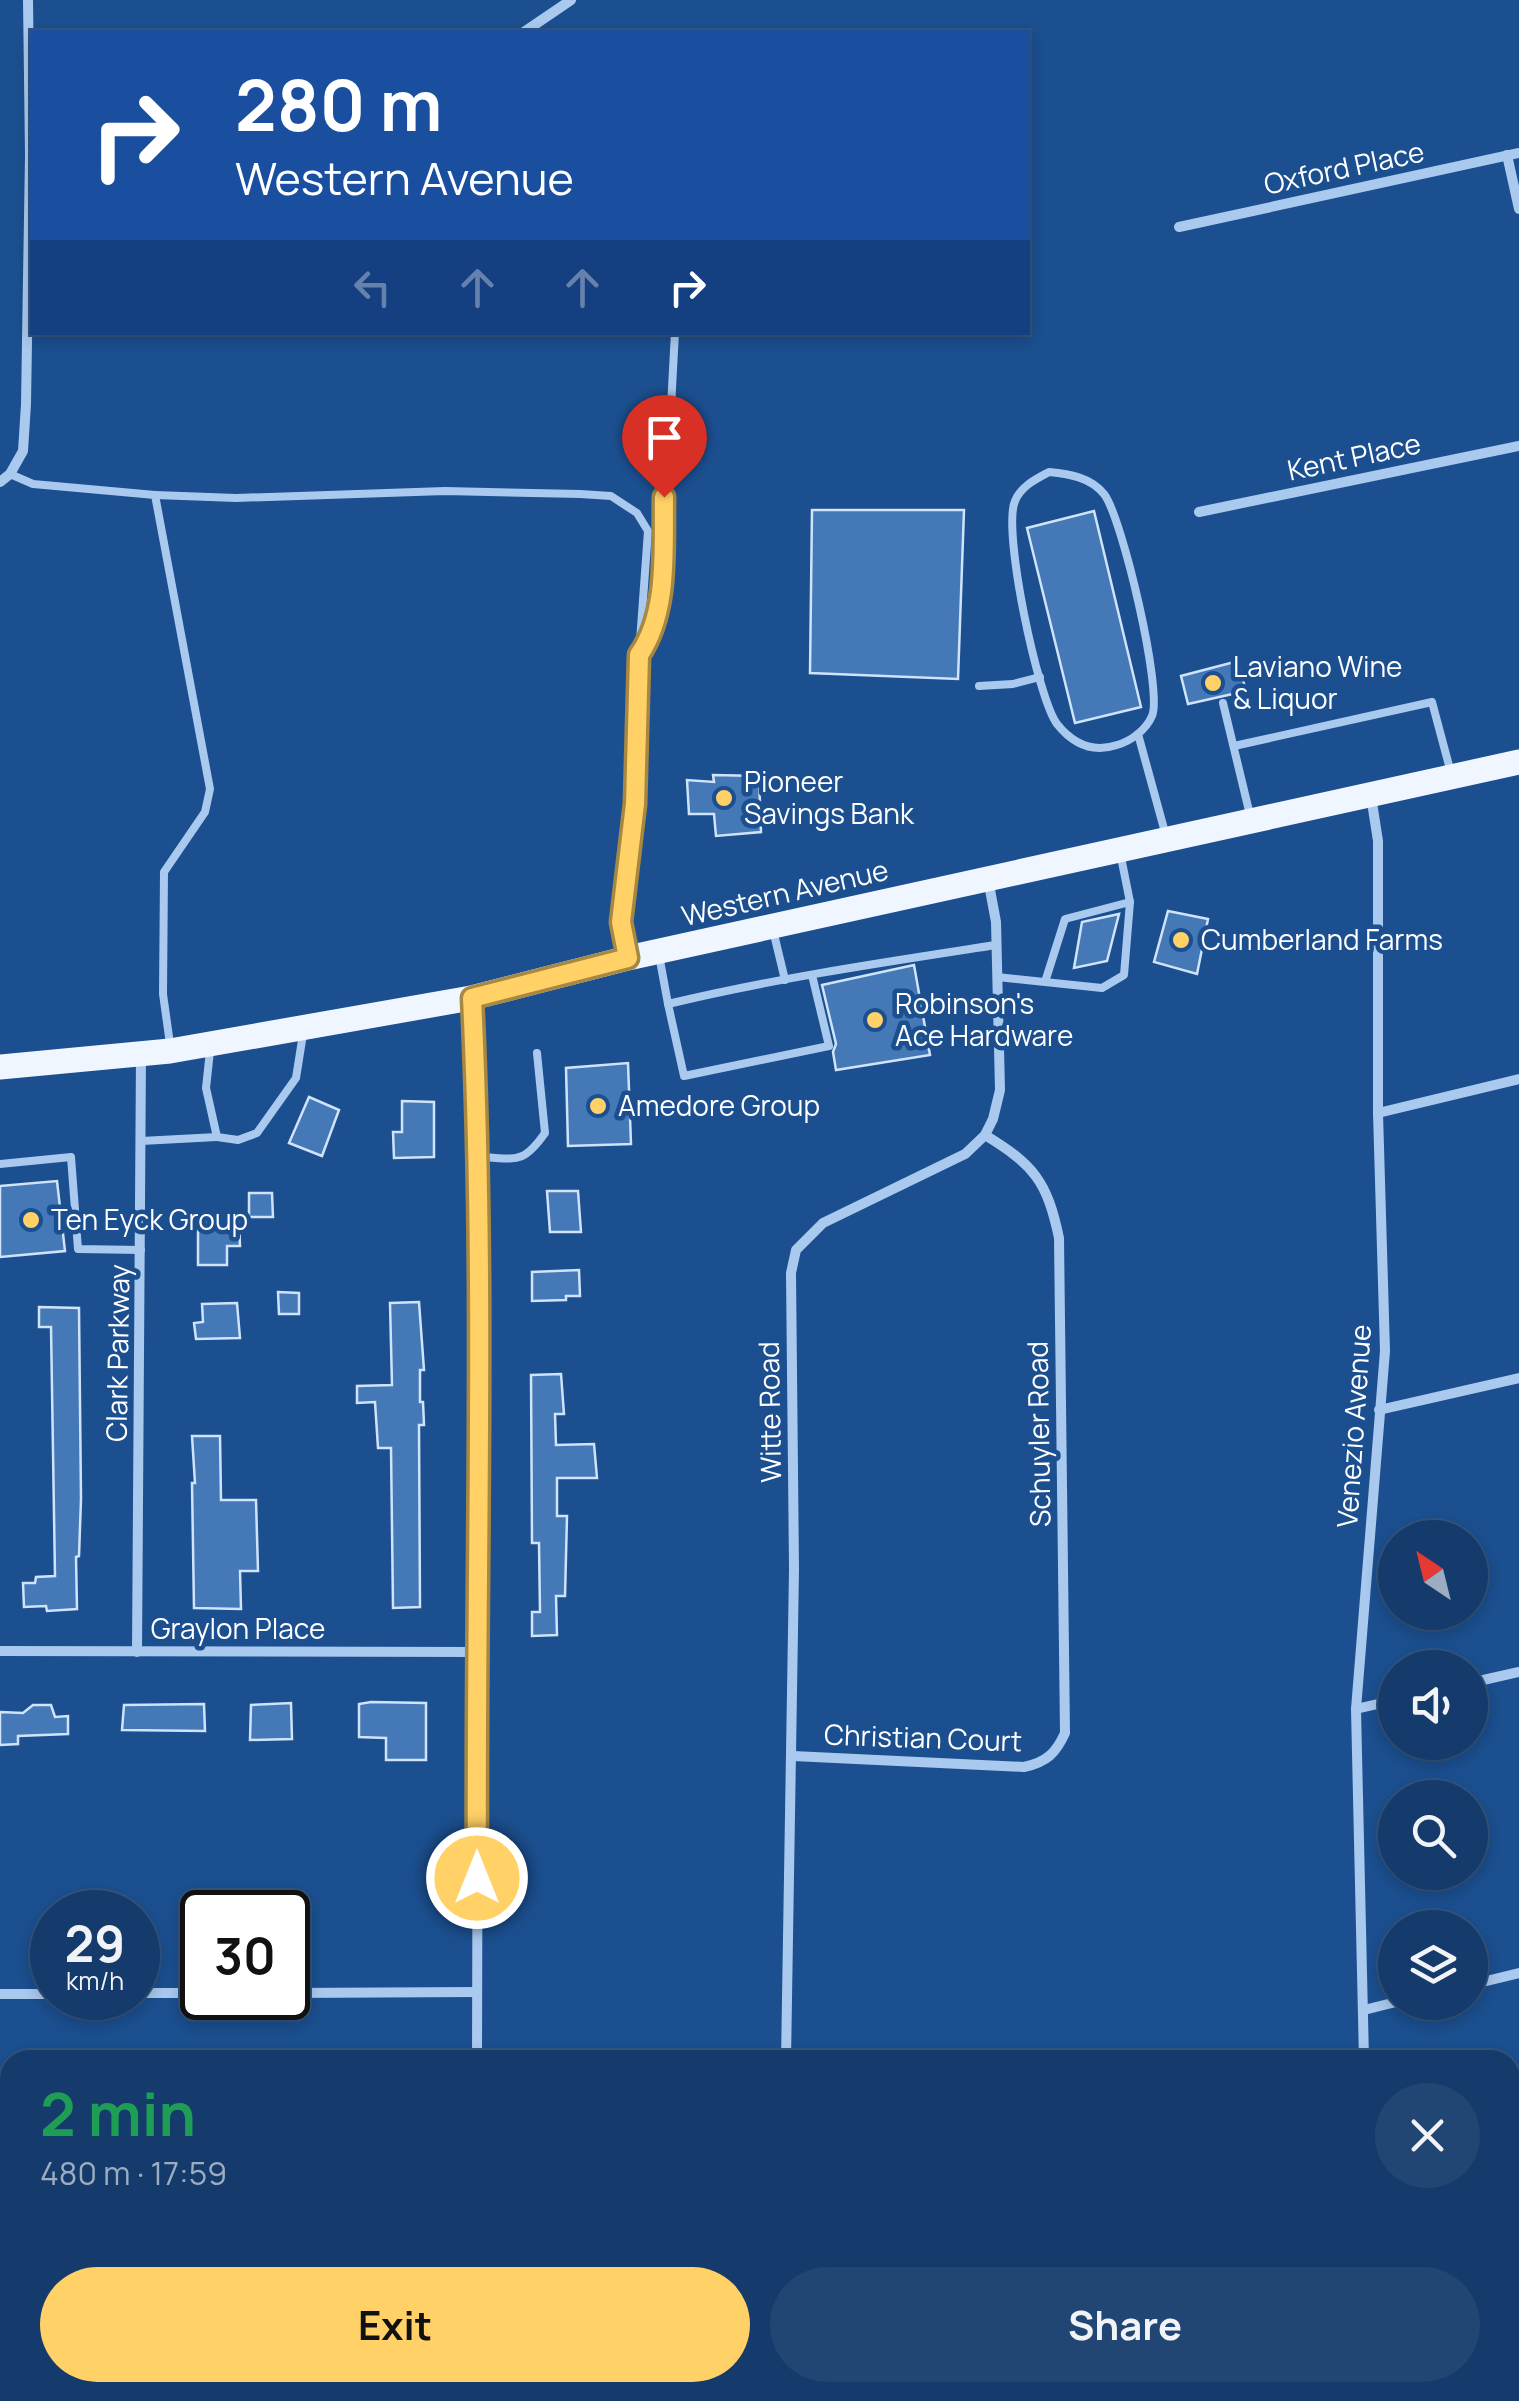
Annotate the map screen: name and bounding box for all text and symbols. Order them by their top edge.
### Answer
text: 280 m [235,56,443,152]
icon: right [70,70,200,200]
street label: Oxford Place [1260,132,1427,203]
text: Western Avenue [235,147,574,209]
icon: left [345,260,400,315]
icon: ahead [450,260,505,315]
icon: ahead [555,260,610,315]
icon: right [660,260,715,315]
pin [622,395,707,498]
icon: arrive [637,410,692,465]
street label: Kent Place [1284,423,1424,489]
place label: Laviano Wine & Liquor [1233,647,1402,717]
marker: Laviano Wine & Liquor [1202,672,1224,694]
place label: Pioneer Savings Bank [744,762,915,832]
marker: Pioneer Savings Bank [713,787,735,809]
street label: Western Avenue [678,850,892,934]
place label: Cumberland Farms [1201,920,1443,958]
marker: Cumberland Farms [1170,929,1192,951]
place label: Robinson's Ace Hardware [895,984,1073,1054]
marker: Robinson's Ace Hardware [864,1009,886,1031]
place label: Amedore Group [618,1086,820,1124]
marker: Amedore Group [587,1095,609,1117]
place label: Ten Eyck Group [51,1200,248,1238]
marker: Ten Eyck Group [20,1209,42,1231]
street label: Clark Parkway [96,1264,138,1442]
street label: Venezio Avenue [1327,1323,1379,1529]
street label: Witte Road [749,1341,789,1483]
street label: Schuyler Road [1017,1341,1059,1527]
north arrow [1378,1520,1488,1630]
map controls [1378,1520,1488,2020]
street label: Graylon Place [151,1609,325,1647]
button: sound [1378,1650,1488,1760]
street label: Christian Court [823,1715,1023,1759]
button: search [1378,1780,1488,1890]
position arrow [425,1826,529,1930]
speed limit sign: 30 [180,1890,310,2020]
text: 29 [65,1909,125,1977]
button: layers [1378,1910,1488,2020]
text: km/h [66,1963,124,1998]
text: 2 min [40,2072,196,2154]
button: close [1375,2083,1480,2188]
text: 480 m · 17:59 [40,2151,227,2195]
button: Exit [40,2267,750,2382]
button: Share [770,2267,1480,2382]

